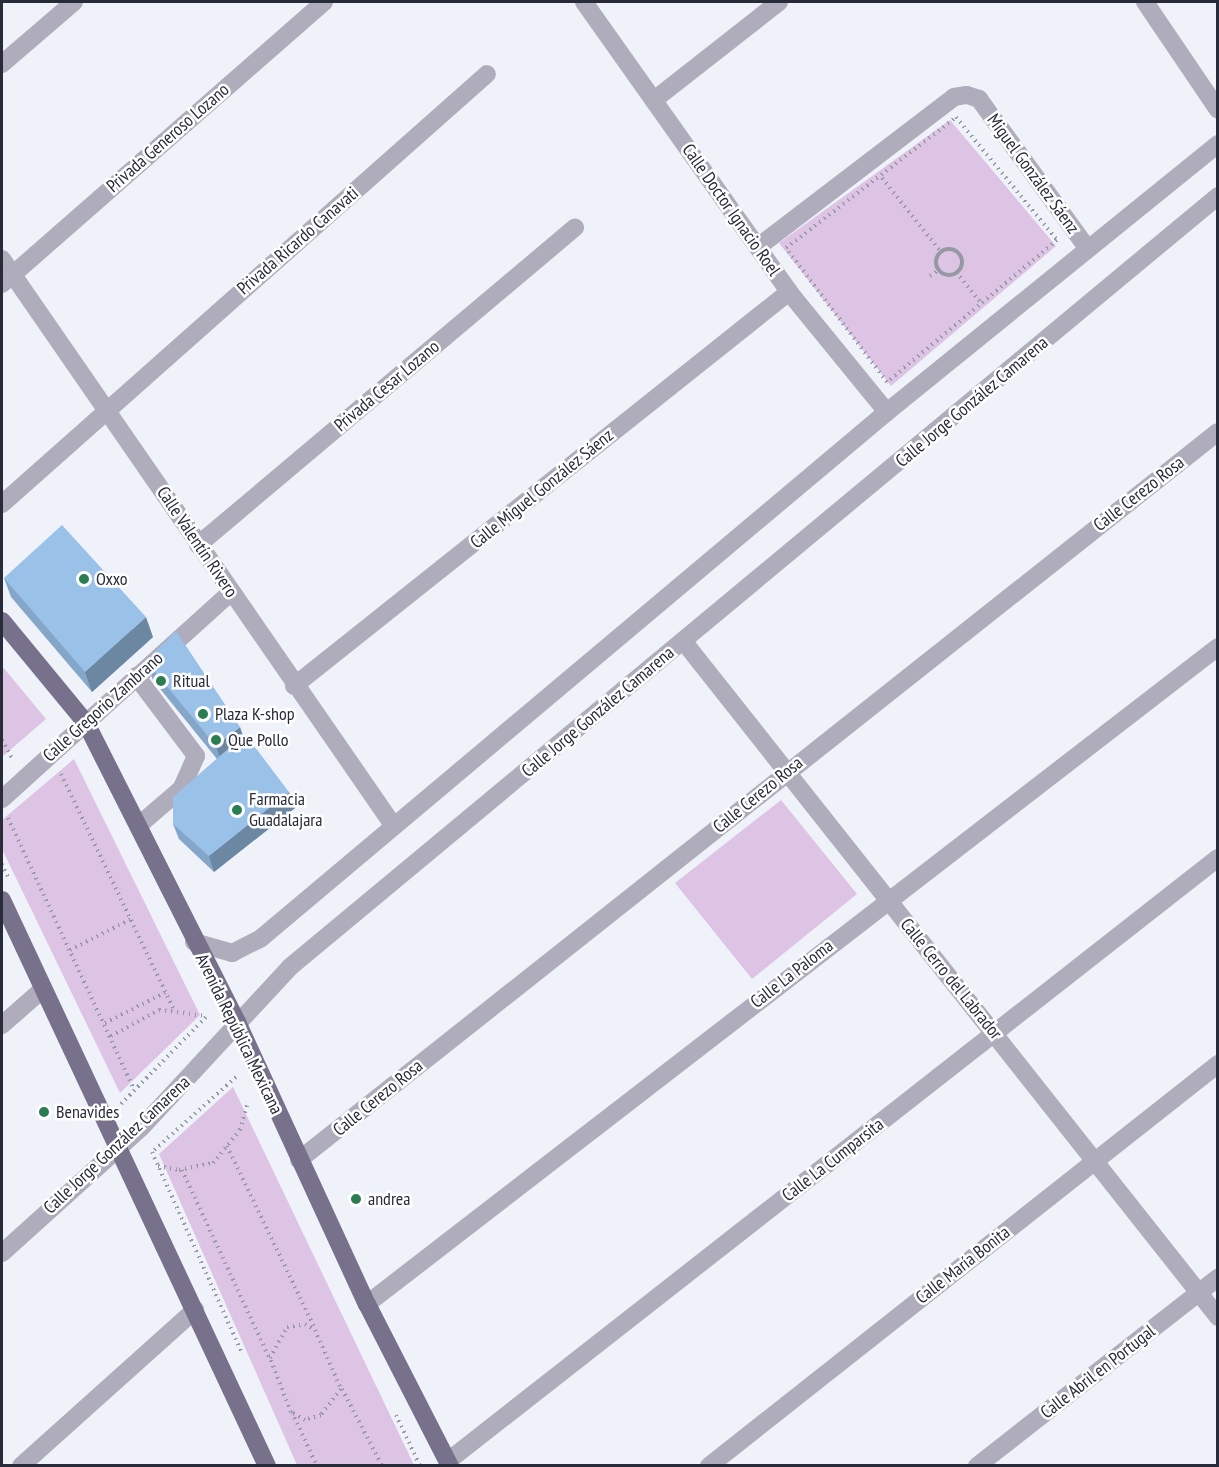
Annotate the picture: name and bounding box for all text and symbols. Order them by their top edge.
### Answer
street label: Privada Generoso Lozano [102,79,234,197]
street label: Miguel González Sáenz [982,110,1084,238]
street label: Calle Doctor Ignacio Roel [677,140,785,280]
street label: Privada Ricardo Canavati [233,183,363,299]
street label: Calle Jorge González Camarena [891,332,1053,472]
street label: Privada Cesar Lozano [330,336,444,436]
street label: Calle Miguel González Sáenz [466,425,618,553]
street label: Calle Cerezo Rosa [1089,452,1189,536]
street label: Calle Valentín Rivero [152,482,242,602]
place label: Oxxo [96,568,127,590]
marker: Oxxo [77,572,91,586]
street label: Calle Jorge González Camarena [517,642,679,782]
street label: Calle Gregorio Zambrano [39,647,167,767]
place label: Ritual [173,670,210,692]
marker: Ritual [154,674,168,688]
place label: Plaza K-shop [215,703,295,725]
marker: Plaza K-shop [196,707,210,721]
place label: Que Pollo [228,729,288,751]
marker: Que Pollo [209,733,223,747]
street label: Calle Cerezo Rosa [709,752,807,838]
place label: Farmacia Guadalajara [249,789,322,832]
marker: Farmacia Guadalajara [230,803,244,817]
street label: Calle Cerro del Labrador [896,914,1006,1044]
street label: Calle La Paloma [746,935,838,1013]
street label: Avenida República Mexicana [191,950,287,1118]
street label: Calle Cerezo Rosa [329,1055,427,1141]
street label: Calle Jorge González Camarena [39,1071,195,1219]
place label: Benavides [56,1101,119,1123]
marker: Benavides [37,1105,51,1119]
street label: Calle La Cumparsita [778,1114,888,1206]
place label: andrea [368,1188,410,1210]
marker: andrea [349,1192,363,1206]
street label: Calle María Bonita [912,1222,1014,1308]
street label: Calle Abril en Portugal [1036,1320,1160,1424]

